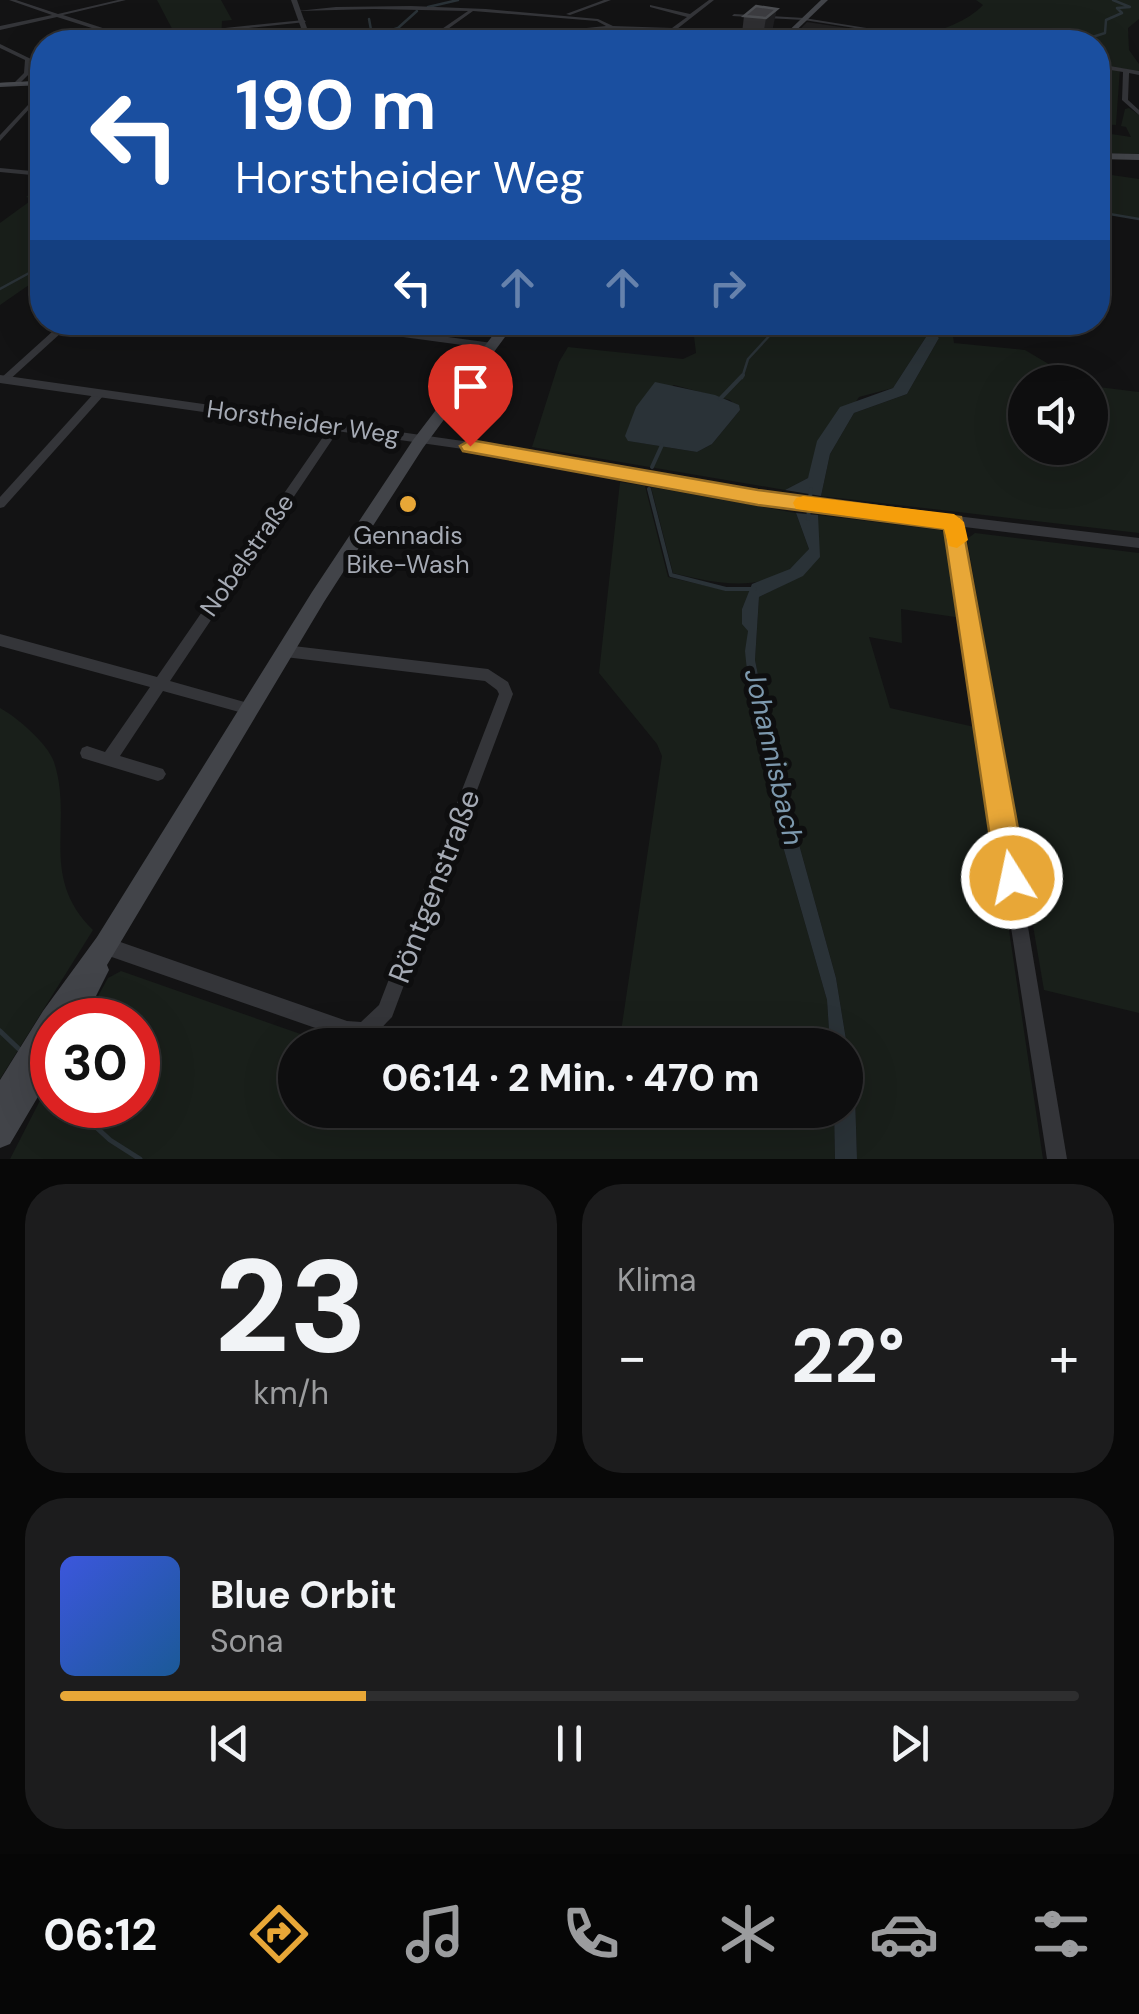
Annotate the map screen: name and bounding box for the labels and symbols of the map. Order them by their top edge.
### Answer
pin [428,344,513,447]
street label: Horstheider Weg [205,392,402,452]
street label: Nobelstraße [193,487,301,623]
marker: Gennadis Bike-Wash [397,493,419,515]
place label: Gennadis Bike-Wash [346,519,470,581]
water label: Johannisbach [736,665,812,849]
street label: Röntgenstraße [379,784,489,988]
position arrow [960,826,1064,930]
speed limit sign: 30 [30,998,160,1128]

